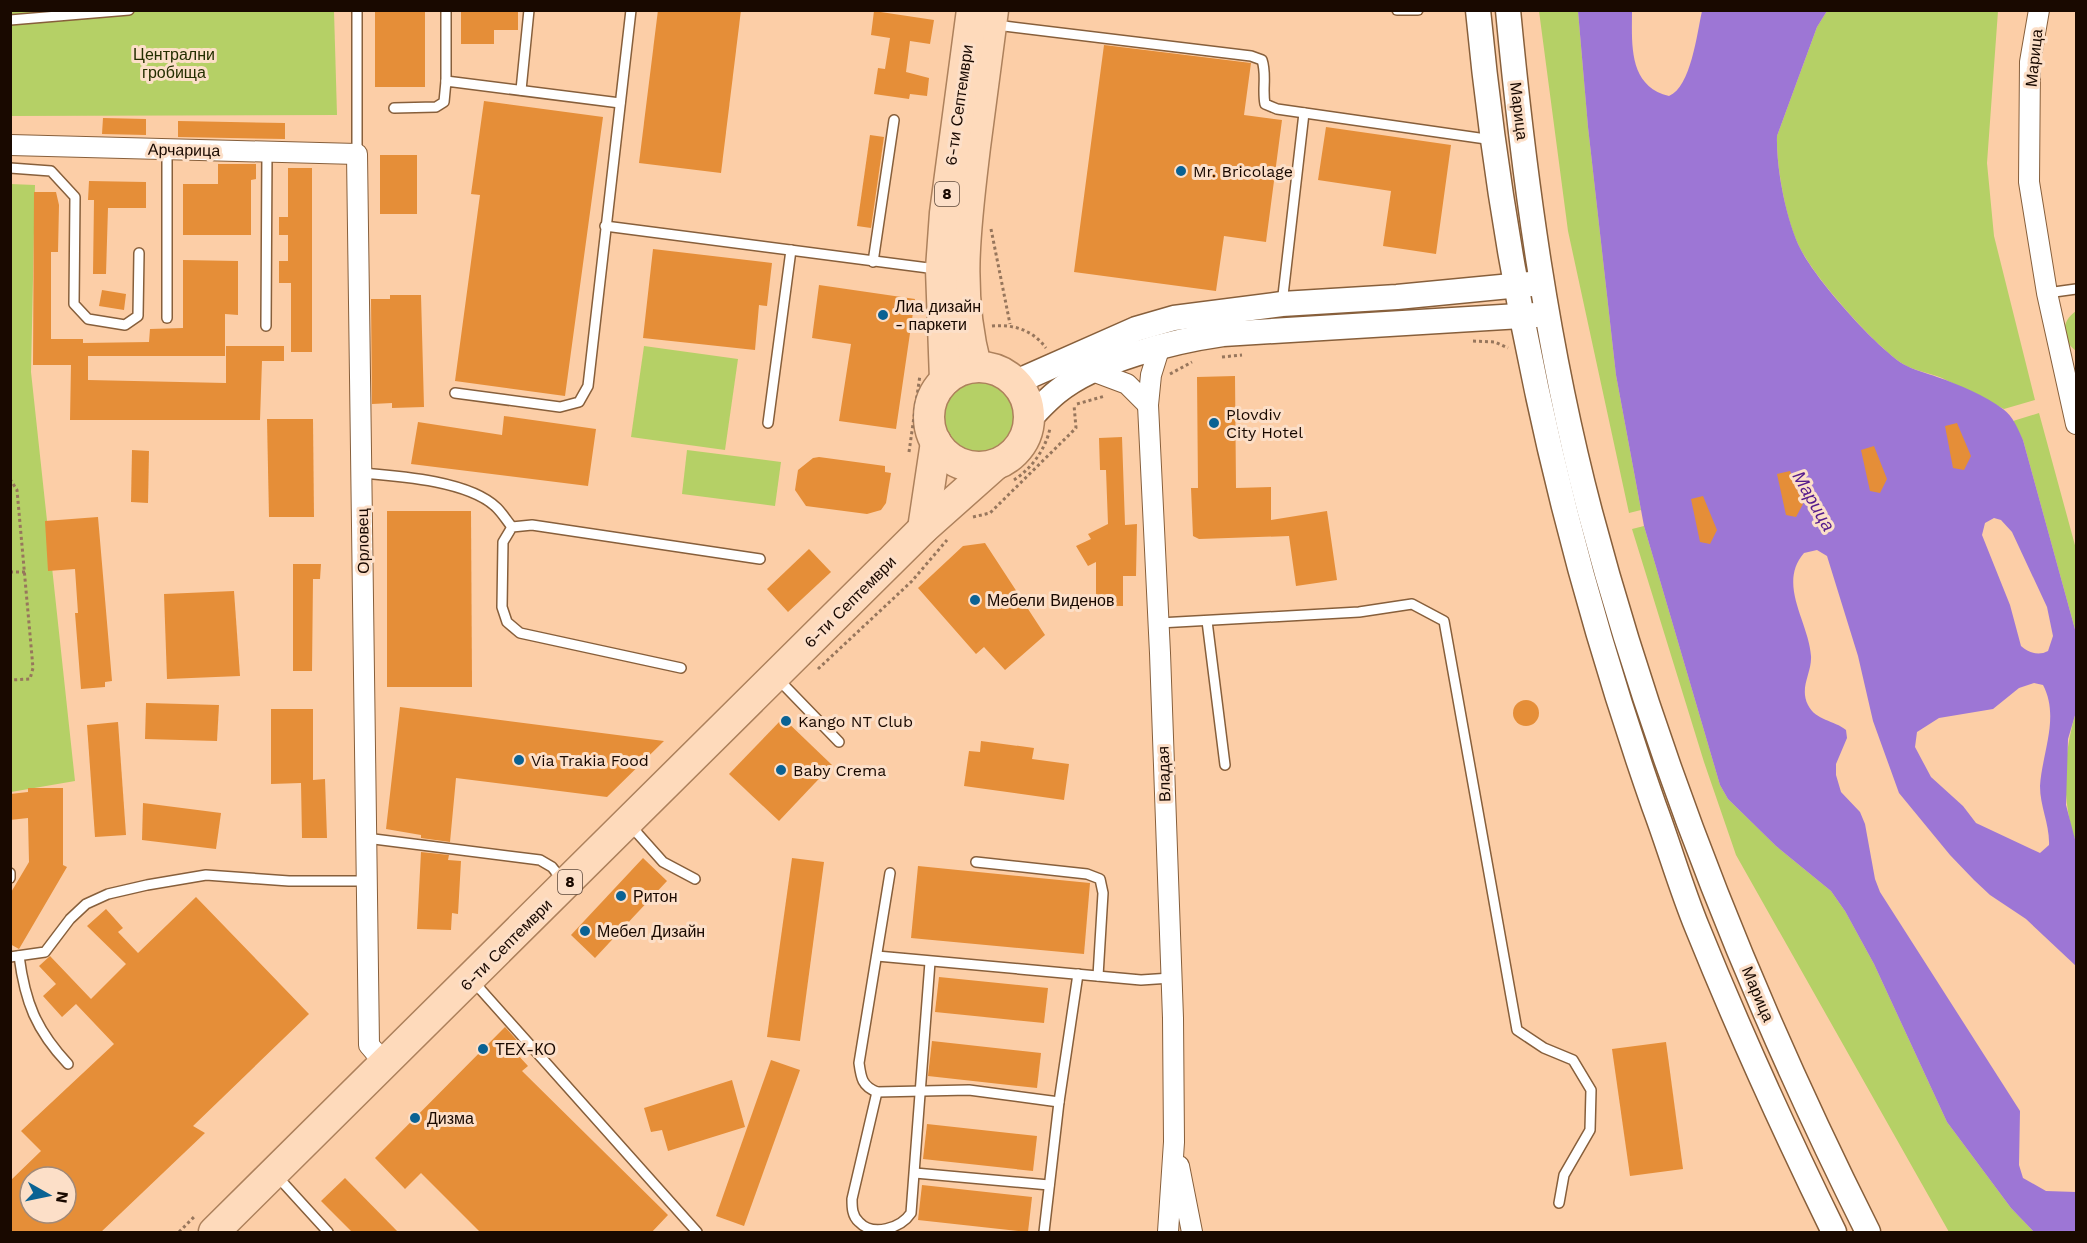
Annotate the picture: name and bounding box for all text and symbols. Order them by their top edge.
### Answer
street label: Марица [2022,28,2047,88]
street label: 6-ти Септември [941,43,977,167]
park label: Централни гробища [133,45,215,82]
street label: Марица [1506,81,1532,141]
street label: Арчарица [148,140,220,160]
place label: Mr. Bricolage [1193,162,1293,181]
marker: Mr. Bricolage [1174,164,1188,178]
road number: 8 [935,182,959,206]
place label: Лиа дизайн - паркети [895,297,981,334]
marker: Лиа дизайн - паркети [876,308,890,322]
place label: Plovdiv City Hotel [1226,405,1303,442]
marker: Plovdiv City Hotel [1207,416,1221,430]
water label: Марица [1788,467,1840,535]
street label: Орловец [353,508,373,574]
street label: 6-ти Септември [800,552,900,652]
place label: Мебели Виденов [987,591,1114,610]
marker: Мебели Виденов [968,593,982,607]
place label: Kango NT Club [798,712,913,731]
marker: Kango NT Club [779,714,793,728]
street label: Владая [1154,746,1174,802]
place label: Via Trakia Food [531,751,649,770]
marker: Via Trakia Food [512,753,526,767]
place label: Baby Crema [793,761,886,780]
marker: Baby Crema [774,763,788,777]
road number: 8 [558,870,582,894]
place label: Ритон [633,887,678,906]
marker: Ритон [614,889,628,903]
street label: 6-ти Септември [456,895,556,995]
place label: Мебел Дизайн [597,922,705,941]
marker: Мебел Дизайн [578,924,592,938]
street label: Марица [1738,963,1778,1025]
place label: ТЕХ-КО [495,1040,556,1059]
marker: ТЕХ-КО [476,1042,490,1056]
place label: Дизма [427,1109,474,1128]
marker: Дизма [408,1111,422,1125]
north arrow [18,1165,78,1225]
text: N [52,1190,73,1205]

